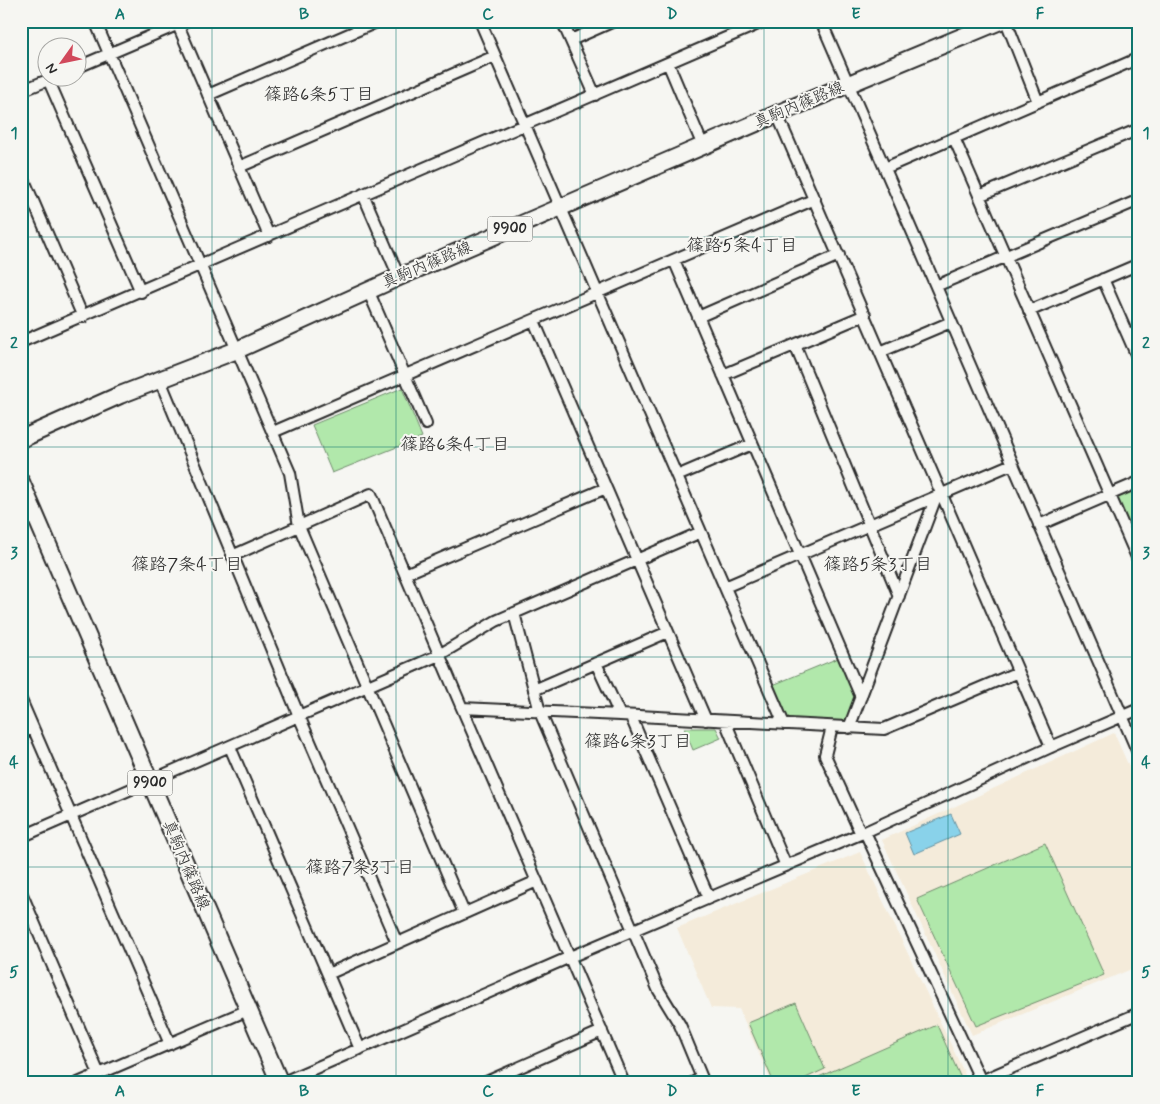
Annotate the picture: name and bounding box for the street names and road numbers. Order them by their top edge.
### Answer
street label: 真駒内篠路線 [751,77,847,133]
road number: 9900 [488,216,532,242]
street label: 真駒内篠路線 [379,237,475,293]
road number: 9900 [128,770,172,796]
street label: 真駒内篠路線 [158,817,214,913]

